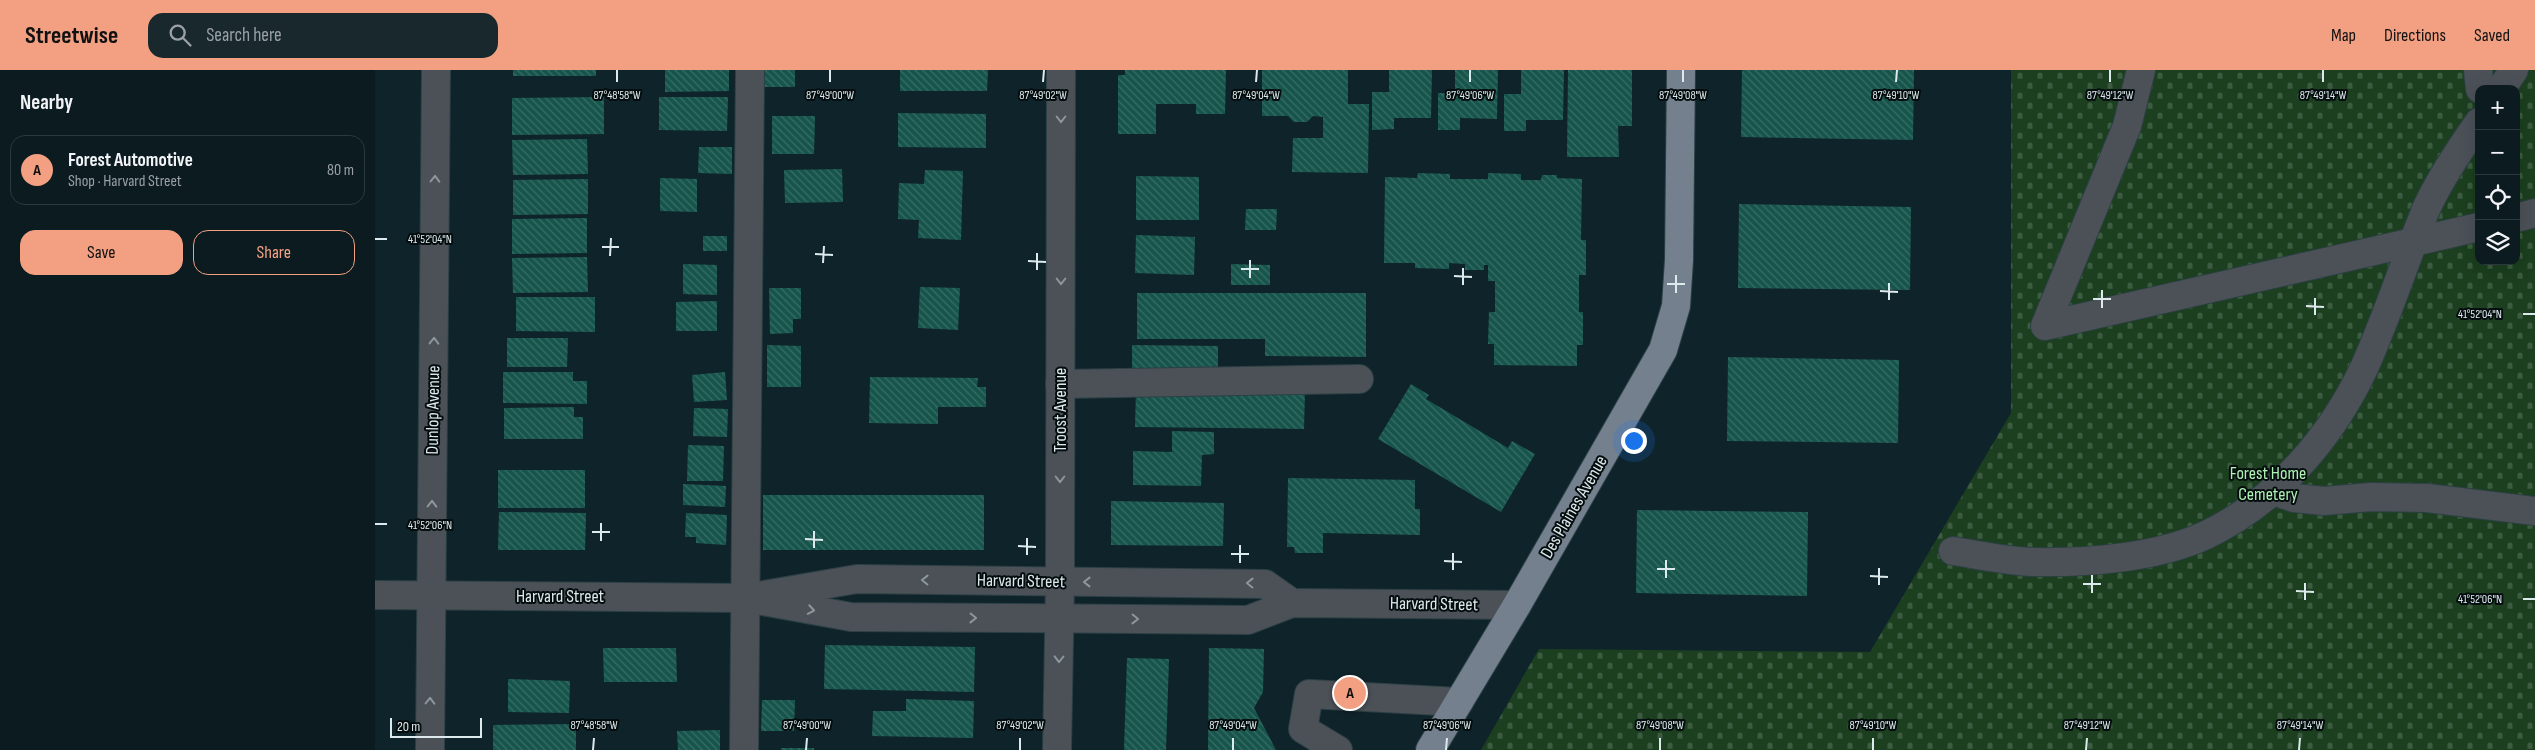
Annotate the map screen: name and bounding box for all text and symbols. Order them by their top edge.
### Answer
search box [148,13,498,58]
text: Streetwise [25,21,118,50]
icon: search [166,21,194,49]
text: Search here [206,24,282,47]
text: Map [2331,25,2356,46]
text: Directions [2384,25,2446,46]
text: Saved [2474,25,2510,46]
map controls [2475,85,2520,265]
button: + [2475,85,2520,130]
text: 87°48'58"W [593,88,641,103]
text: 87°49'00"W [806,88,854,103]
text: 87°49'02"W [1019,88,1067,103]
text: 87°49'04"W [1232,88,1280,103]
text: 87°49'06"W [1446,88,1494,103]
text: 87°49'08"W [1659,88,1707,103]
text: 87°49'10"W [1873,88,1920,103]
text: 87°49'12"W [2087,88,2133,103]
text: 87°49'14"W [2300,88,2346,103]
text: Nearby [20,90,73,115]
one-way arrow [1056,115,1066,123]
button: − [2475,130,2520,175]
text: Forest Automotive [68,149,193,172]
text: A [33,161,41,180]
text: 80 m [327,161,354,180]
text: Shop · Harvard Street [68,172,182,191]
one-way arrow [430,175,440,182]
button: locate [2475,175,2520,220]
button: layers [2475,220,2520,265]
button: Save [20,230,183,275]
button: Share [193,230,355,275]
text: 41°52'04"N [408,232,452,247]
one-way arrow [1056,278,1066,285]
text: 41°52'04"N [2458,307,2502,322]
one-way arrow [429,337,439,345]
street label: Dunlop Avenue [422,365,444,455]
street label: Troost Avenue [1050,368,1071,452]
your location [1621,428,1647,454]
street label: Des Plaines Avenue [1536,452,1612,562]
park label: Forest Home Cemetery [2230,463,2306,505]
one-way arrow [1055,475,1065,483]
one-way arrow [427,500,437,508]
text: 41°52'06"N [408,518,452,533]
street label: Harvard Street [977,570,1066,592]
one-way arrow [920,574,928,585]
one-way arrow [1083,577,1090,587]
one-way arrow [1245,578,1253,589]
street label: Harvard Street [516,586,605,607]
text: 41°52'06"N [2458,592,2502,607]
street label: Harvard Street [1390,593,1479,615]
one-way arrow [806,604,815,614]
one-way arrow [969,613,977,623]
one-way arrow [1132,614,1139,624]
one-way arrow [1054,655,1064,663]
pin: A [1334,674,1366,712]
one-way arrow [425,697,435,705]
scale bar [390,715,483,738]
text: 20 m [397,718,420,735]
text: 87°48'58"W [570,718,618,733]
text: 87°49'00"W [783,718,831,733]
text: 87°49'02"W [996,718,1044,733]
text: 87°49'04"W [1209,718,1257,733]
text: 87°49'06"W [1423,718,1471,733]
text: 87°49'08"W [1636,718,1684,733]
text: 87°49'10"W [1850,718,1897,733]
text: 87°49'12"W [2064,718,2110,733]
text: 87°49'14"W [2277,718,2323,733]

